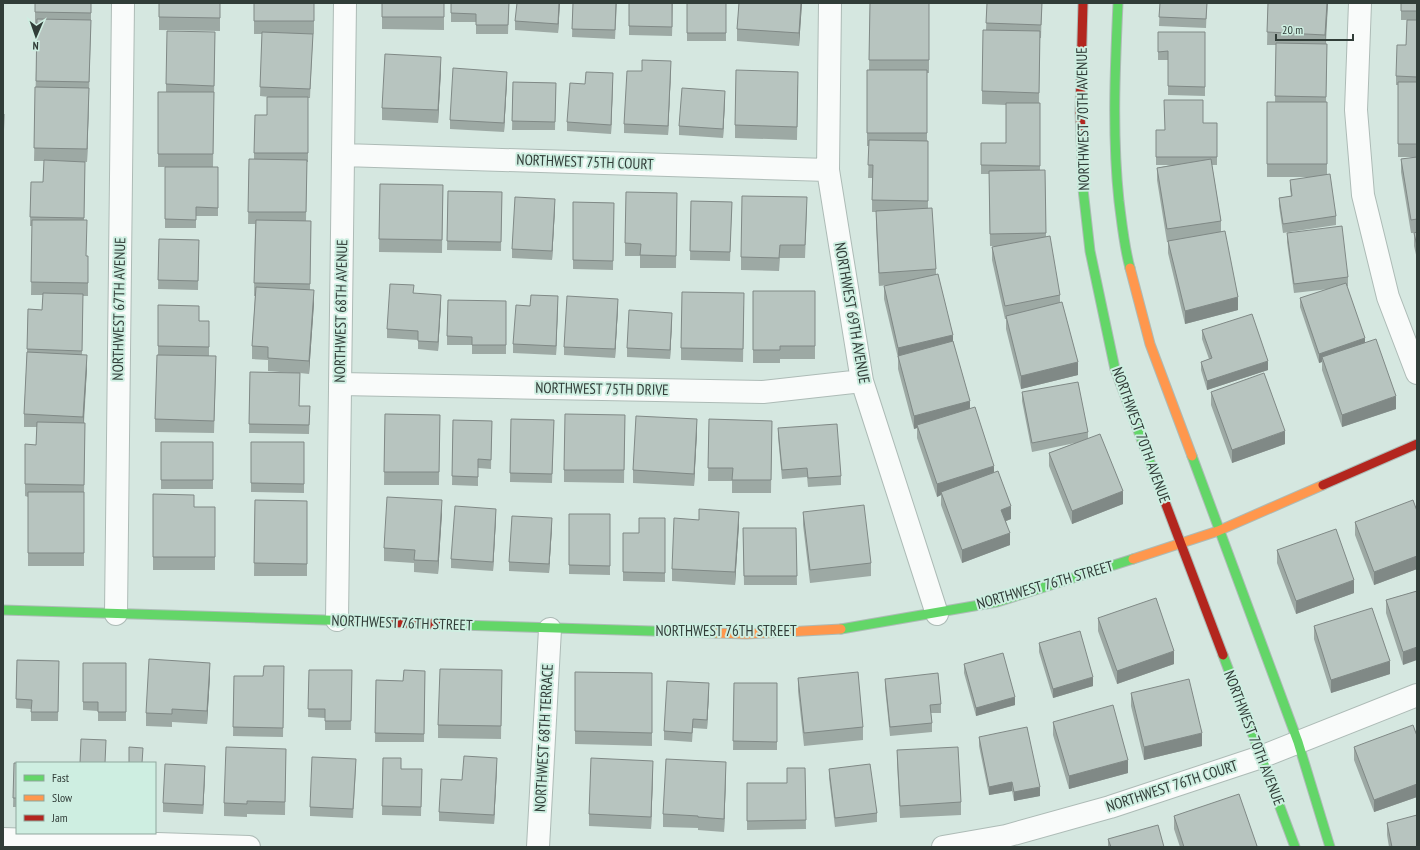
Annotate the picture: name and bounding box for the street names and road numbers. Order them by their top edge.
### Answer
street label: NORTHWEST 70TH AVENUE [1072,47,1093,191]
street label: NORTHWEST 75TH COURT [516,150,654,173]
street label: NORTHWEST 67TH AVENUE [108,237,129,381]
street label: NORTHWEST 68TH AVENUE [330,239,351,383]
street label: NORTHWEST 69TH AVENUE [831,241,874,385]
street label: NORTHWEST 70TH AVENUE [1108,364,1175,505]
street label: NORTHWEST 75TH DRIVE [535,378,669,399]
street label: NORTHWEST 76TH STREET [974,556,1116,613]
street label: NORTHWEST 76TH STREET [331,611,473,634]
street label: NORTHWEST 76TH STREET [655,621,797,640]
street label: NORTHWEST 68TH TERRACE [530,663,557,812]
street label: NORTHWEST 70TH AVENUE [1220,668,1289,808]
street label: NORTHWEST 76TH COURT [1104,755,1240,816]

